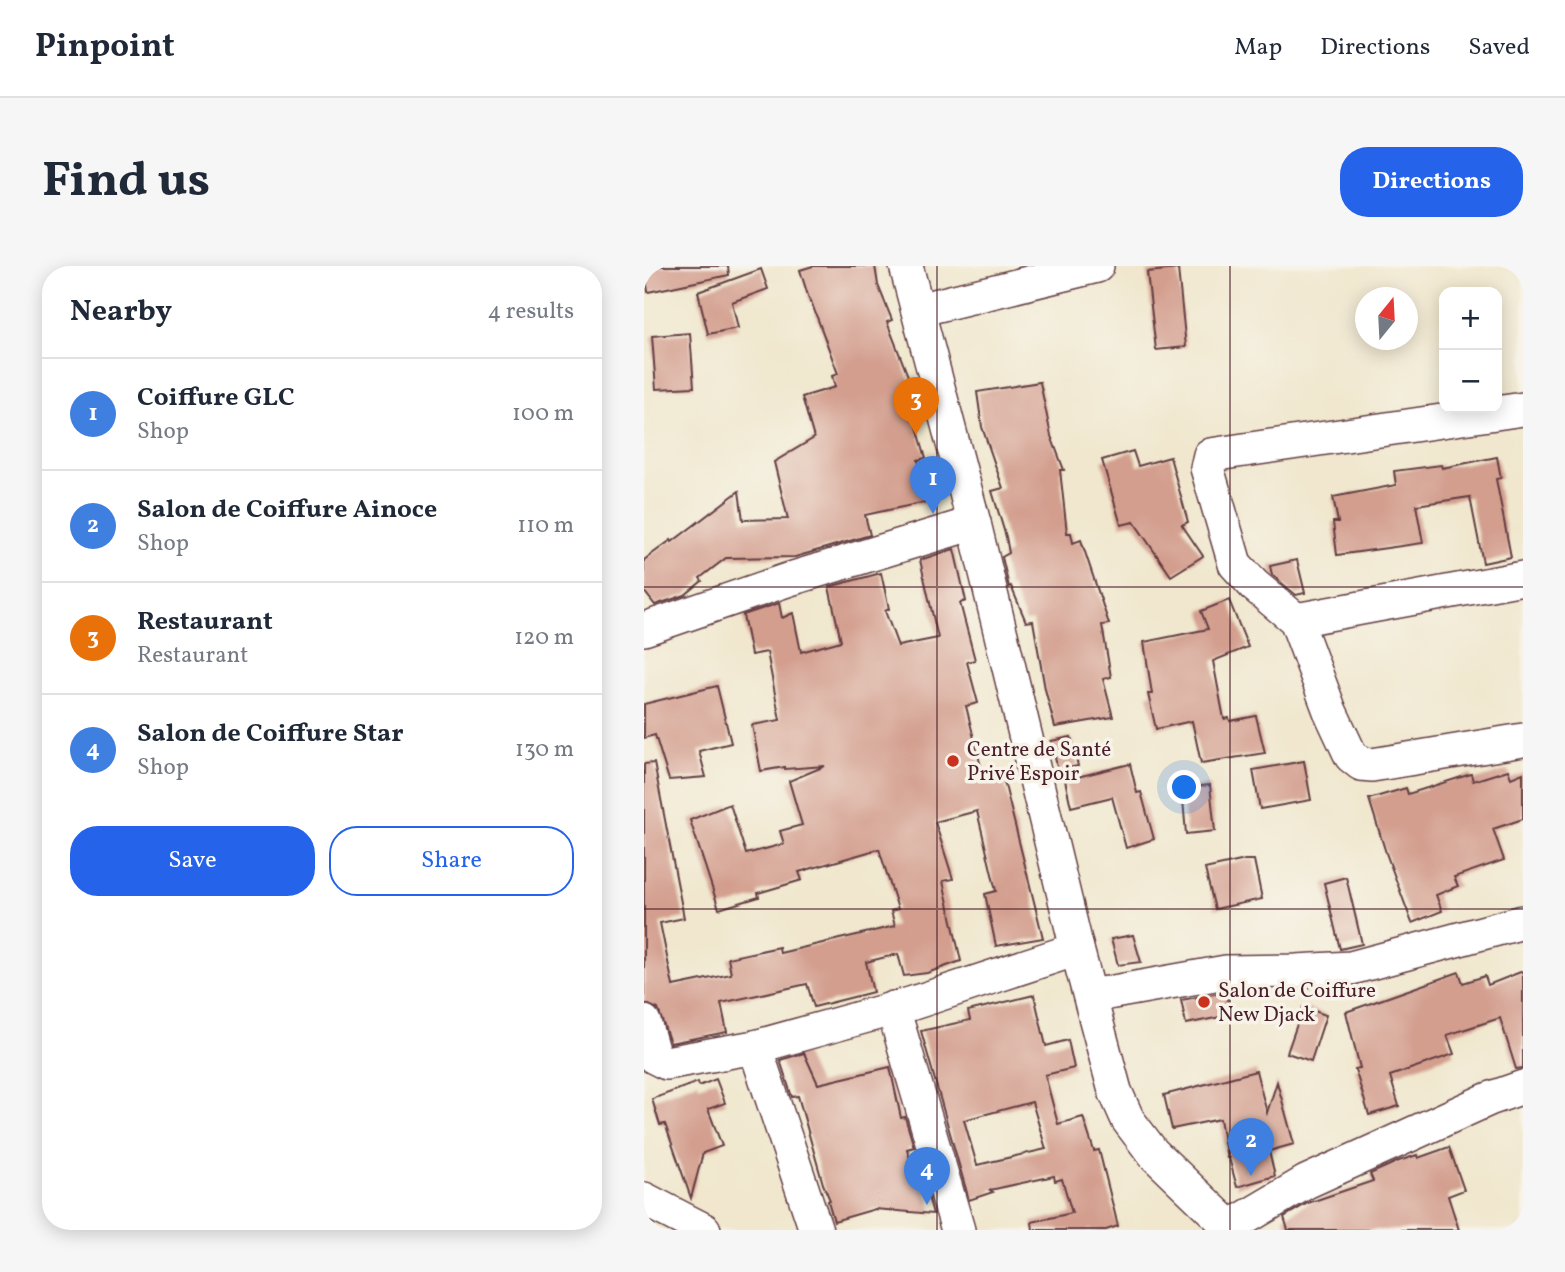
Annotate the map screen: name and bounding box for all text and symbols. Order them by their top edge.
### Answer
text: Pinpoint [35,25,175,71]
text: Map [1234,31,1282,65]
text: Directions [1320,31,1430,65]
text: Saved [1468,31,1530,65]
button: Directions [1340,147,1523,217]
text: Find us [42,148,210,217]
north arrow [1355,287,1418,350]
map controls [1439,287,1502,413]
button: + [1439,287,1502,350]
text: Nearby [70,291,172,333]
text: 4 results [488,296,574,328]
button: − [1439,350,1502,413]
pin: 3 [893,377,939,435]
text: Coiffure GLC [137,380,295,416]
text: 1 [88,398,98,430]
text: 100 m [512,398,574,430]
text: Shop [137,416,189,448]
pin: 1 [910,456,956,514]
text: Salon de Coiffure Ainoce [137,492,437,528]
text: 2 [87,510,99,542]
text: 110 m [517,510,574,542]
text: Shop [137,528,189,560]
text: Restaurant [137,604,273,640]
text: 3 [87,622,99,654]
text: 120 m [514,622,574,654]
text: Restaurant [137,640,248,672]
text: Salon de Coiffure Star [137,716,404,752]
text: 4 [86,734,100,766]
text: 130 m [515,734,574,766]
place label: Centre de Santé Privé Espoir [967,736,1111,789]
text: Shop [137,752,189,784]
marker: Centre de Santé Privé Espoir [945,753,961,769]
your location [1167,770,1201,804]
button: Save [70,826,315,896]
button: Share [329,826,574,896]
place label: Salon de Coiffure New Djack [1218,977,1376,1030]
marker: Salon de Coiffure New Djack [1196,994,1212,1010]
pin: 2 [1228,1118,1274,1176]
pin: 4 [904,1147,950,1205]

